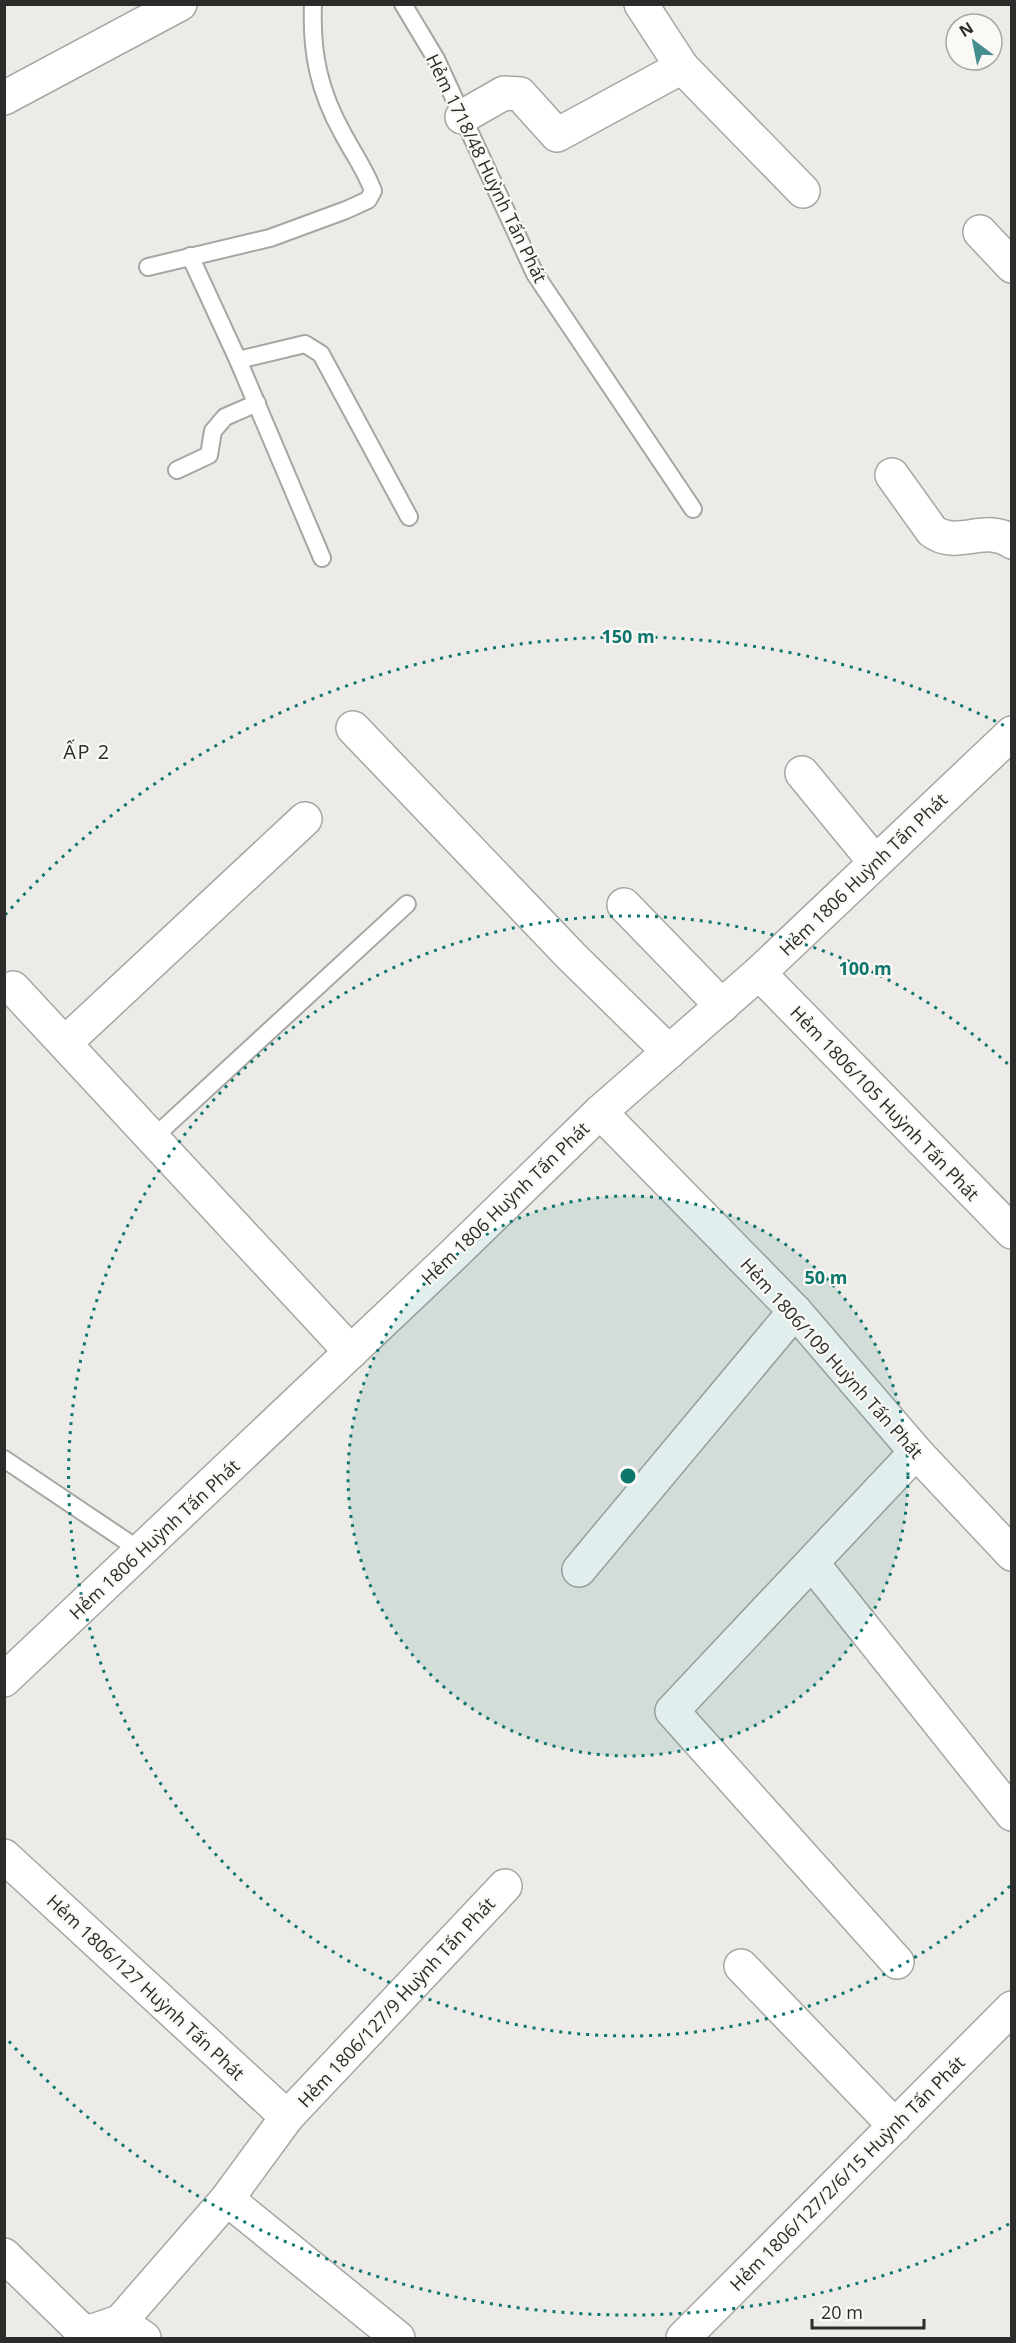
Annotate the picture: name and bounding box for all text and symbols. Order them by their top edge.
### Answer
north arrow [944,12,1004,72]
text: N [955,17,977,42]
street label: Hẻm 1718/48 Huỳnh Tấn Phát [421,50,553,286]
text: 150 m [601,624,655,648]
district label: ẤP 2 [63,738,111,765]
street label: Hẻm 1806 Huỳnh Tấn Phát [774,787,952,961]
text: 100 m [838,956,892,980]
street label: Hẻm 1806/105 Huỳnh Tấn Phát [785,1000,985,1206]
street label: Hẻm 1806 Huỳnh Tấn Phát [416,1116,594,1290]
street label: Hẻm 1806/109 Huỳnh Tấn Phát [735,1253,929,1463]
text: 50 m [805,1265,847,1289]
street label: Hẻm 1806 Huỳnh Tấn Phát [64,1454,244,1624]
centre of rings [618,1466,638,1486]
street label: Hẻm 1806/127 Huỳnh Tấn Phát [42,1889,250,2085]
street label: Hẻm 1806/127/9 Huỳnh Tấn Phát [292,1892,500,2112]
street label: Hẻm 1806/127/2/6/15 Huỳnh Tấn Phát [724,2050,970,2296]
scale bar [812,2292,924,2330]
text: 20 m [821,2300,863,2324]

